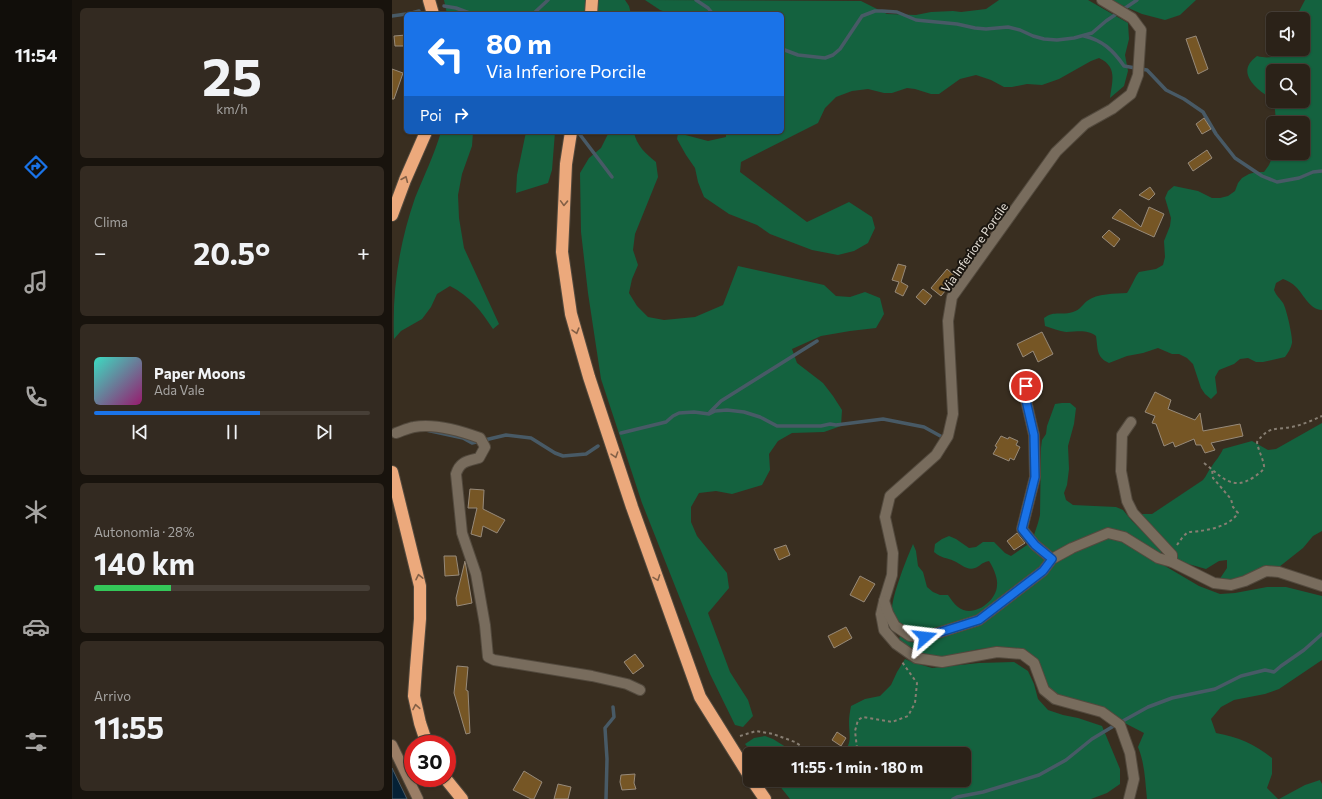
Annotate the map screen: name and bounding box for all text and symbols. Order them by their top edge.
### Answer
map controls [1266,12,1310,160]
button: sound [1266,12,1310,56]
text: 80 m [486,26,552,60]
icon: left [420,28,472,80]
text: 25 [202,43,262,107]
text: 11:54 [15,44,57,66]
text: Via Inferiore Porcile [486,60,646,82]
button: search [1266,64,1310,108]
text: km/h [216,101,248,117]
icon: right [450,104,472,126]
text: Poi [420,106,442,124]
button: layers [1266,116,1310,160]
icon: directions [22,153,50,181]
one-way arrow [401,175,409,182]
street label: Via Inferiore Porcile [938,199,1010,295]
one-way arrow [560,200,569,206]
text: Clima [94,214,128,230]
text: 20.5° [193,234,270,271]
text: − [94,239,107,266]
text: + [357,239,370,266]
icon: music [22,268,50,296]
one-way arrow [571,328,580,335]
text: Paper Moons [154,364,245,382]
pin [1009,369,1043,403]
icon: arrive [1015,375,1037,397]
text: Ada Vale [154,382,205,398]
icon: phone [22,383,50,411]
icon: previous [129,421,151,443]
icon: pause [221,421,243,443]
icon: next [313,421,335,443]
one-way arrow [610,452,619,459]
icon: climate [22,498,50,526]
text: Autonomia · 28% [94,524,194,540]
text: 140 km [94,544,195,581]
one-way arrow [415,574,423,580]
one-way arrow [653,575,661,582]
icon: car [22,613,50,641]
position arrow [904,616,946,658]
text: Arrivo [94,688,131,704]
one-way arrow [412,704,421,710]
text: 11:55 [94,708,164,745]
icon: filters [22,728,50,756]
speed limit sign: 30 [404,735,456,787]
text: 11:55 · 1 min · 180 m [791,758,923,776]

